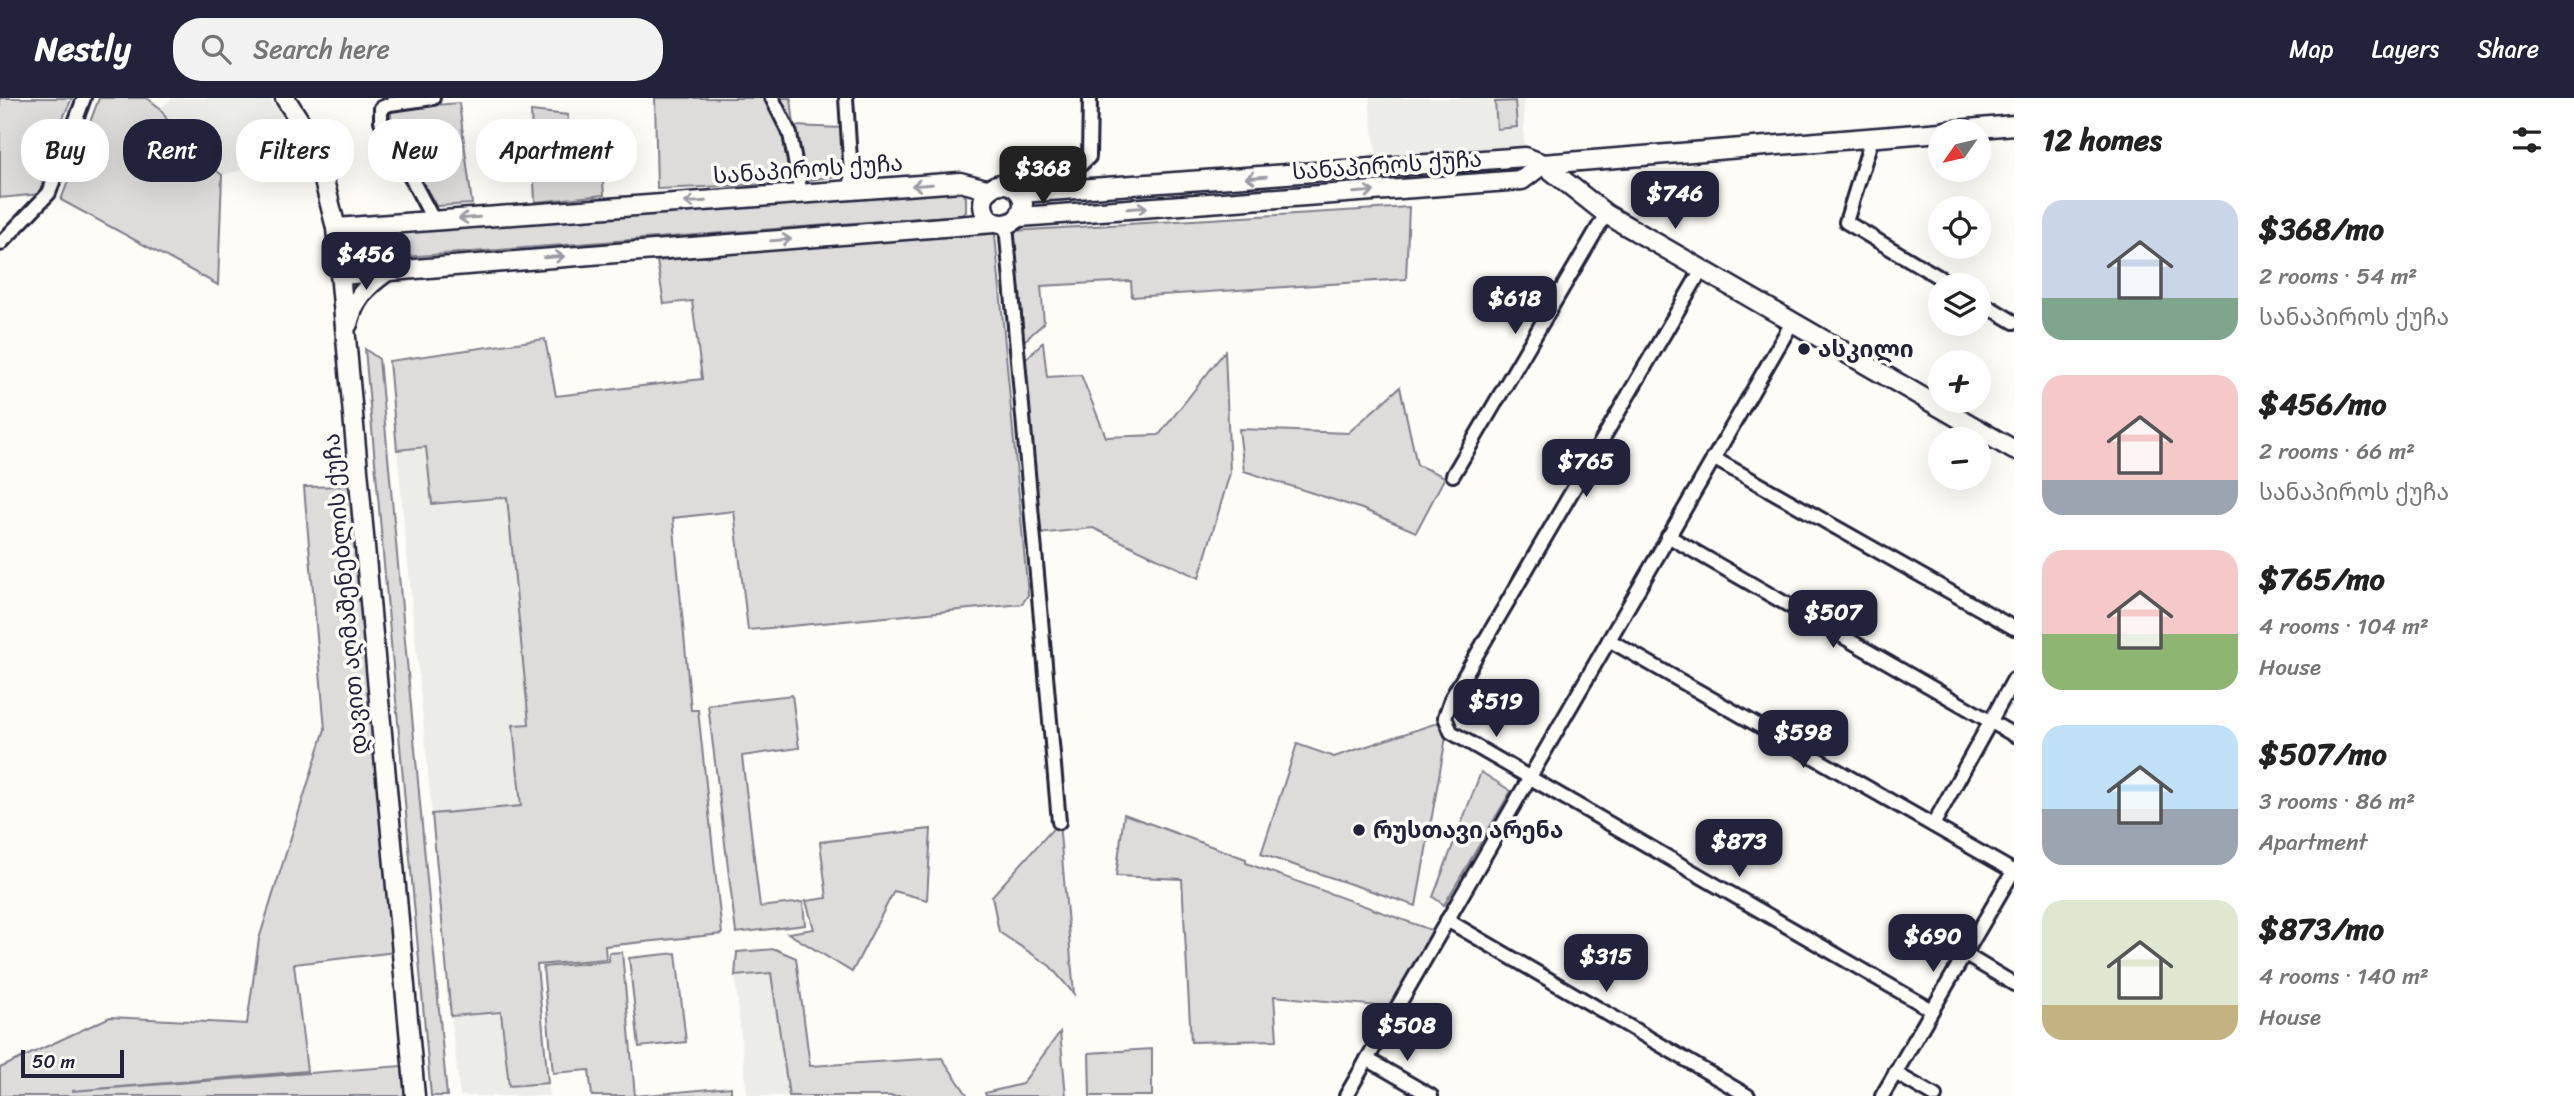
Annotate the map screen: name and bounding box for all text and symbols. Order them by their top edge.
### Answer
search box [173,18,663,81]
text: Nestly [35,20,131,78]
text: Search here [253,26,390,72]
text: Map [2289,28,2334,70]
text: Layers [2372,28,2439,70]
text: Share [2477,28,2539,70]
icon: search [197,30,235,68]
text: 12 homes [2042,113,2162,167]
chip: Buy [21,119,109,182]
chip: Rent [123,119,222,182]
chip: Filters [236,119,354,182]
chip: New [368,119,462,182]
chip: Apartment [476,119,637,182]
north arrow [1928,119,1992,182]
map controls [1928,119,1991,490]
icon: filters [2508,121,2546,159]
street label: სანაპიროს ქუჩა [1291,138,1483,193]
street label: სანაპიროს ქუჩა [712,142,904,197]
pin: $368 [1002,146,1084,206]
text: $368 [1015,148,1071,189]
one-way arrow [1245,171,1268,184]
pin: $746 [1634,172,1716,231]
text: $746 [1647,173,1703,214]
one-way arrow [912,179,934,192]
one-way arrow [1352,185,1375,198]
one-way arrow [685,196,707,209]
button: locate [1928,196,1991,259]
one-way arrow [1125,201,1148,214]
text: $368/mo [2259,202,2384,256]
one-way arrow [457,212,480,225]
icon: home [2098,228,2182,312]
pin: $456 [325,232,407,292]
one-way arrow [769,233,792,246]
text: $456 [338,234,394,275]
one-way arrow [542,251,565,264]
text: 2 rooms · 54 m² [2259,256,2417,297]
button: layers [1928,273,1991,336]
pin: $618 [1474,276,1556,336]
text: $618 [1489,278,1541,319]
text: სანაპიროს ქუჩა [2259,297,2449,338]
place label: ასკილი [1818,329,1914,370]
marker: ასკილი [1796,341,1812,357]
button: + [1928,350,1991,413]
text: $456/mo [2259,377,2386,431]
icon: home [2098,403,2182,487]
button: − [1928,427,1991,490]
text: 2 rooms · 66 m² [2259,431,2415,472]
street label: დავით აღმაშენებლის ქუჩა [311,432,380,756]
pin: $765 [1545,440,1627,499]
text: $765 [1558,441,1614,482]
text: სანაპიროს ქუჩა [2259,472,2449,513]
text: $765/mo [2259,552,2385,606]
icon: home [2098,578,2182,662]
pin: $507 [1792,590,1874,650]
text: $507 [1804,592,1862,633]
text: 4 rooms · 104 m² [2259,606,2429,647]
text: House [2259,647,2321,688]
pin: $519 [1455,680,1537,739]
text: $519 [1469,681,1523,722]
pin: $598 [1762,710,1844,770]
text: $598 [1774,712,1832,753]
text: $507/mo [2259,727,2387,781]
icon: home [2098,753,2182,837]
text: 3 rooms · 86 m² [2259,781,2415,822]
place label: რუსთავი არენა [1373,810,1563,851]
pin: $873 [1698,820,1780,879]
text: $873 [1711,821,1767,862]
marker: რუსთავი არენა [1351,822,1367,838]
text: Apartment [2259,822,2368,863]
text: $873/mo [2259,902,2384,956]
pin: $690 [1892,914,1974,974]
text: $690 [1904,916,1962,957]
icon: home [2098,928,2182,1012]
pin: $315 [1565,934,1647,994]
text: $315 [1580,936,1632,977]
text: 4 rooms · 140 m² [2259,956,2429,997]
text: House [2259,997,2321,1038]
pin: $508 [1366,1004,1448,1063]
text: $508 [1378,1005,1436,1046]
text: 50 m [32,1045,75,1078]
scale bar [21,1047,124,1079]

